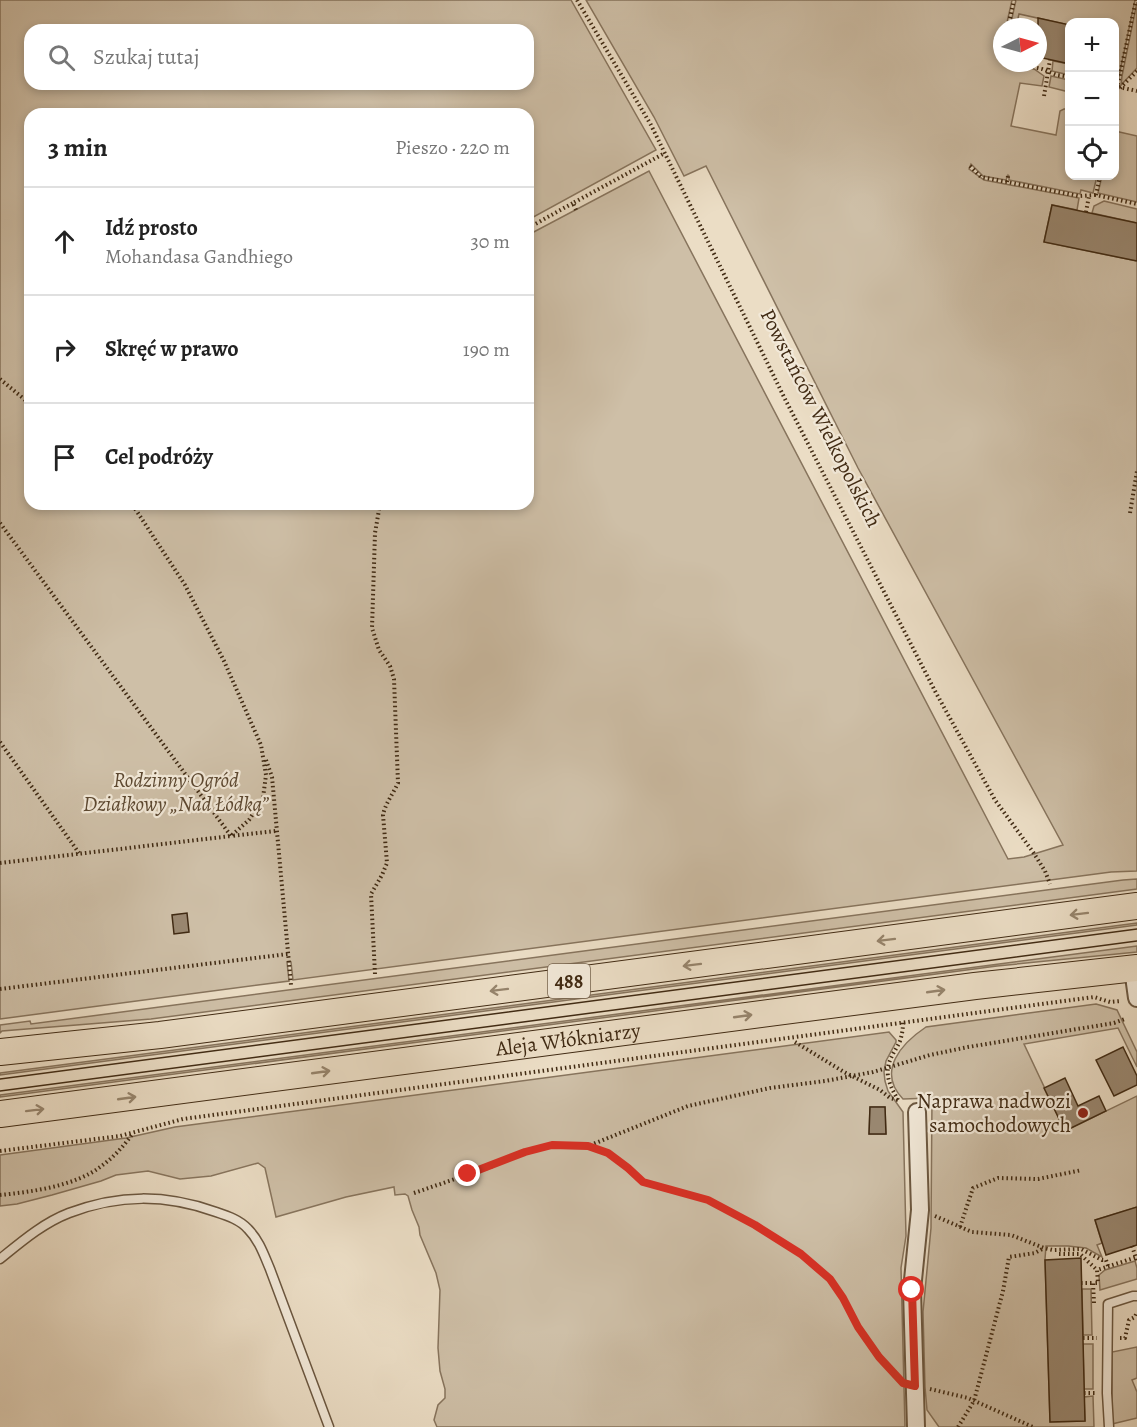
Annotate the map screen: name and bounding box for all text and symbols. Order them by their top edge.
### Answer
north arrow [993,18,1047,72]
map controls [1065,18,1119,180]
button: + [1065,18,1119,72]
search box [24,24,534,90]
icon: search [45,41,78,74]
text: Szukaj tutaj [93,42,199,72]
button: − [1065,72,1119,126]
button: locate [1065,126,1119,180]
text: 3 min [48,130,108,165]
text: Pieszo · 220 m [395,134,510,161]
text: Idź prosto [105,213,198,243]
icon: ahead [48,225,81,258]
text: 30 m [470,228,510,255]
text: Mohandasa Gandhiego [105,243,293,270]
street label: Powstańców Wielkopolskich [754,304,888,532]
icon: right [48,333,81,366]
text: Skręć w prawo [105,334,239,364]
text: 190 m [463,336,510,363]
icon: arrive [48,441,81,474]
text: Cel podróży [105,442,213,472]
park label: Rodzinny Ogród Działkowy „Nad Łódką” [83,766,270,818]
one-way arrow [1070,909,1089,920]
one-way arrow [876,934,896,945]
one-way arrow [683,960,703,971]
road number: 488 [548,964,590,998]
one-way arrow [490,985,509,996]
one-way arrow [926,985,946,996]
one-way arrow [733,1011,753,1022]
street label: Aleja Włókniarzy [493,1016,643,1063]
one-way arrow [310,1066,330,1077]
place label: Naprawa nadwozi samochodowych [917,1087,1071,1139]
one-way arrow [117,1092,137,1103]
one-way arrow [24,1104,44,1115]
marker: Naprawa nadwozi samochodowych [1076,1106,1090,1120]
route end [454,1160,480,1186]
route start [898,1276,924,1302]

